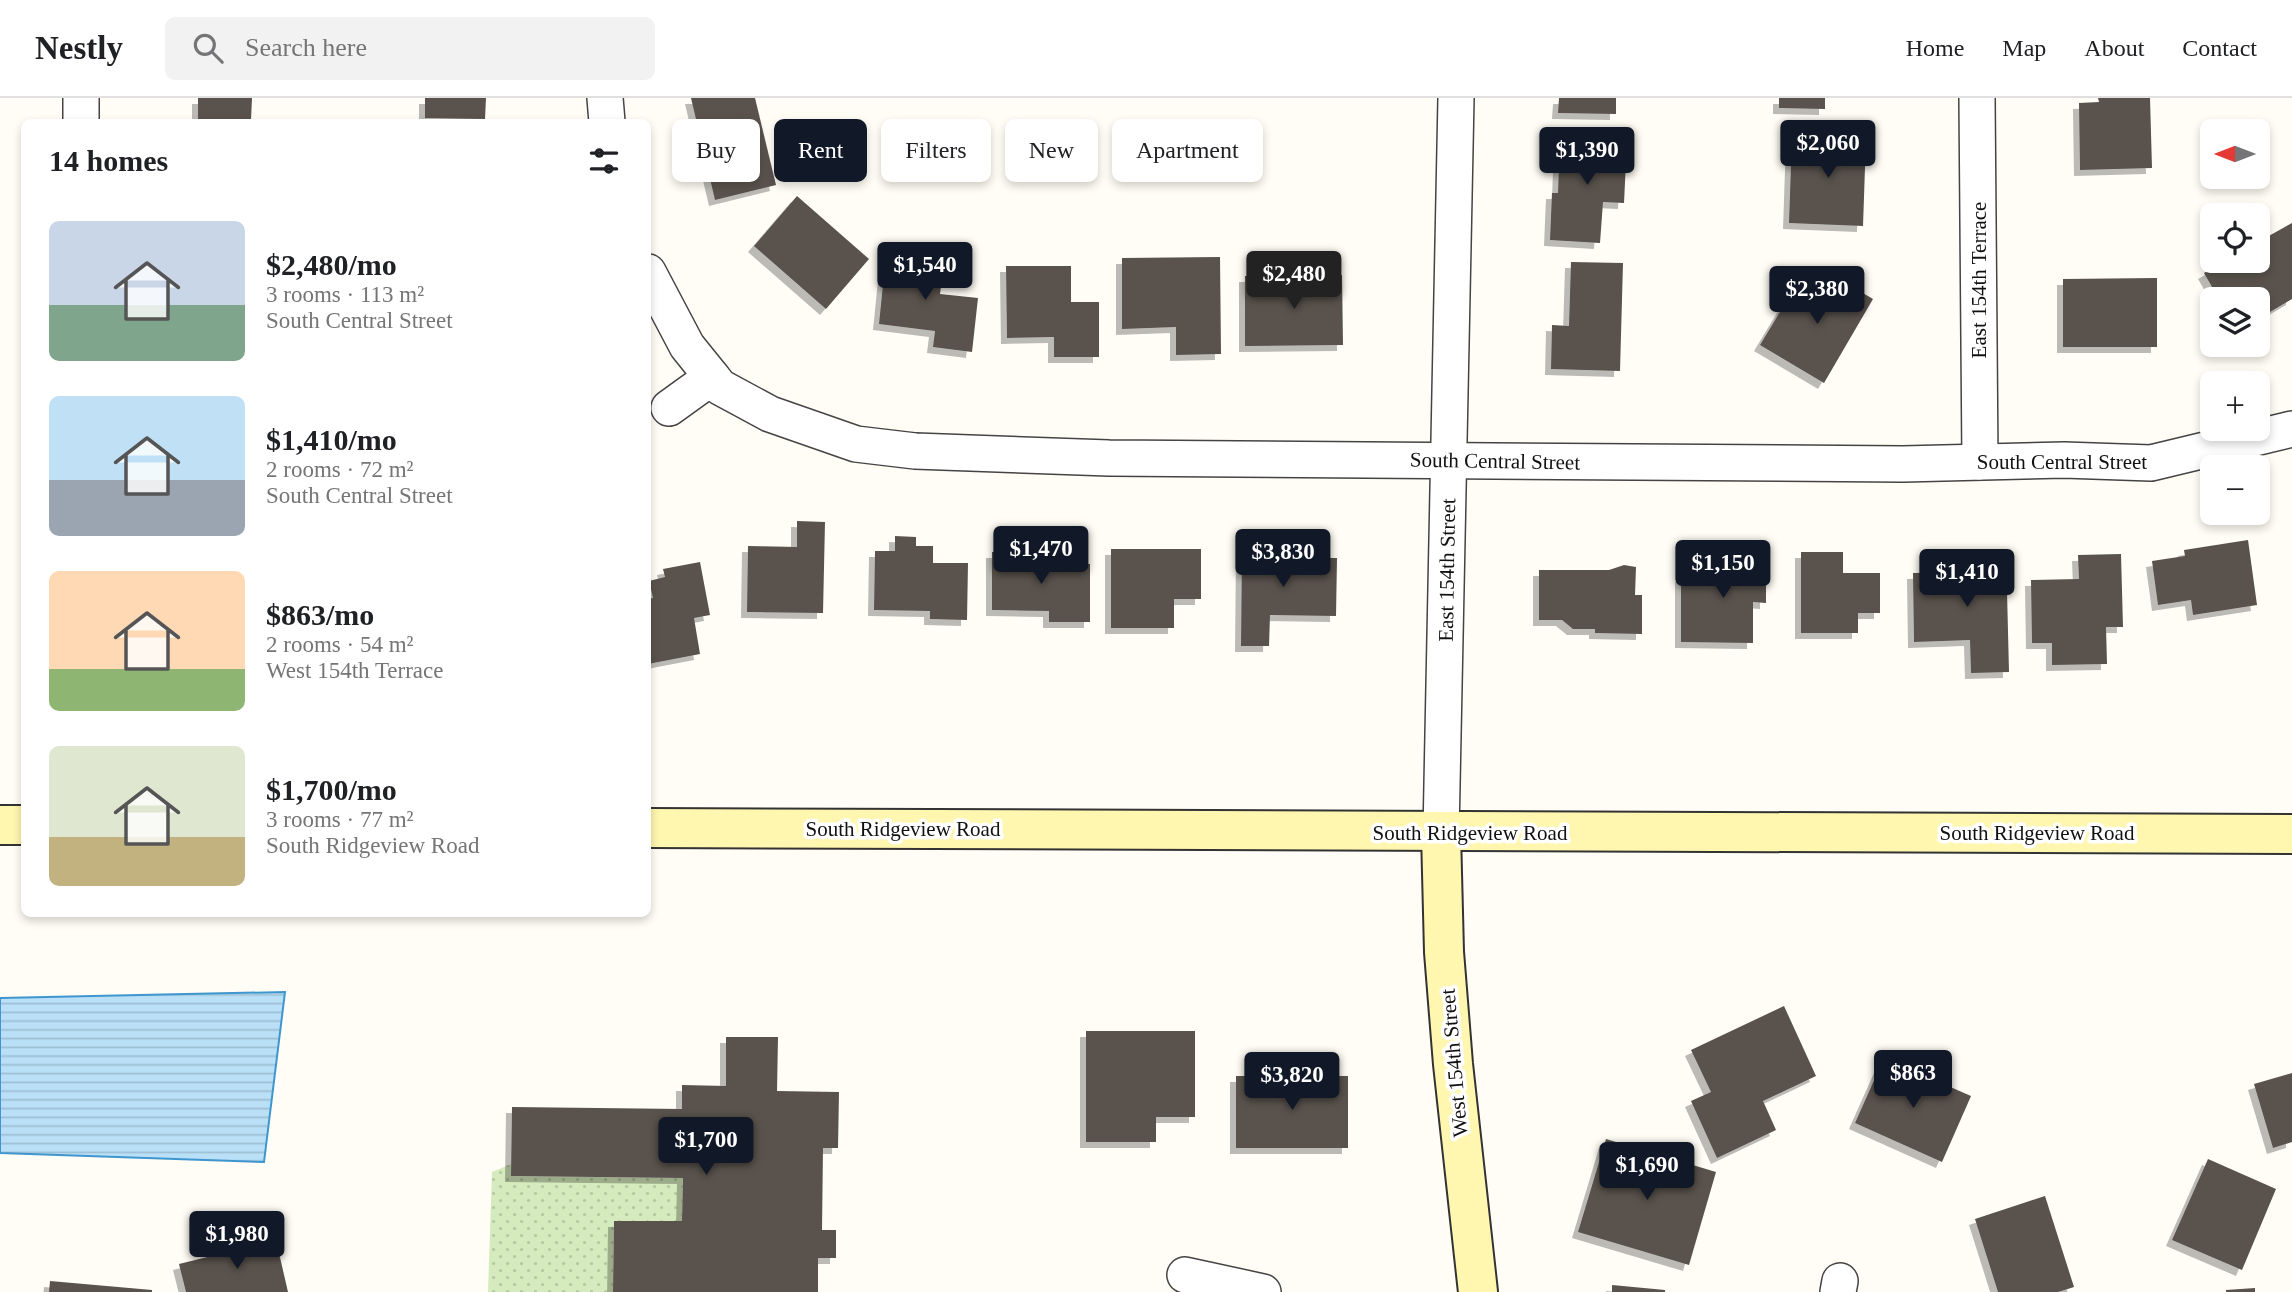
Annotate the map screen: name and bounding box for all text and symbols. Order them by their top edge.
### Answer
search box [165,17,655,80]
icon: search [189,29,227,67]
text: Nestly [35,30,123,66]
text: Search here [245,33,367,62]
text: Home [1906,35,1964,61]
text: Map [2002,35,2046,61]
text: About [2084,35,2144,61]
text: Contact [2182,35,2257,61]
chip: Buy [672,119,760,182]
chip: Rent [774,119,867,182]
chip: Filters [881,119,991,182]
chip: New [1005,119,1098,182]
chip: Apartment [1112,119,1263,182]
north arrow [2200,119,2270,189]
map controls [2200,119,2270,525]
pin: $2,060 [1771,120,1885,180]
pin: $1,390 [1530,127,1644,187]
text: $2,060 [1796,130,1860,155]
text: $1,390 [1555,137,1619,162]
icon: filters [585,142,623,180]
text: 14 homes [49,144,168,177]
street label: East 154th Terrace [1967,202,1991,358]
button: locate [2200,203,2270,273]
pin: $1,540 [868,242,982,302]
text: $2,480/mo [266,248,397,281]
icon: home [105,249,189,333]
text: $1,540 [893,252,957,277]
pin: $2,480 [1237,252,1351,311]
text: $2,480 [1262,261,1326,286]
pin: $2,380 [1760,266,1874,326]
text: $2,380 [1785,276,1849,301]
text: 3 rooms · 113 m² [266,282,424,307]
button: layers [2200,287,2270,357]
text: South Central Street [266,308,453,333]
button: + [2200,371,2270,441]
text: $1,410/mo [266,423,397,456]
icon: home [105,424,189,508]
street label: South Central Street [1410,448,1581,474]
street label: South Central Street [1977,450,2147,474]
button: − [2200,455,2270,525]
text: 2 rooms · 72 m² [266,457,413,482]
text: South Central Street [266,483,453,508]
street label: East 154th Street [1434,498,1460,642]
pin: $1,470 [984,526,1098,586]
pin: $3,830 [1226,530,1340,589]
text: $1,470 [1009,536,1073,561]
text: $3,830 [1251,539,1315,564]
pin: $1,150 [1666,540,1780,600]
text: $1,150 [1691,550,1755,575]
pin: $1,410 [1910,550,2024,609]
text: $1,410 [1935,559,1999,584]
text: $863/mo [266,598,374,631]
icon: home [105,599,189,683]
text: 2 rooms · 54 m² [266,632,413,657]
text: West 154th Terrace [266,658,444,683]
text: $1,700/mo [266,773,397,806]
icon: home [105,774,189,858]
text: 3 rooms · 77 m² [266,807,413,832]
street label: South Ridgeview Road [806,817,1001,841]
street label: South Ridgeview Road [1373,821,1568,845]
street label: South Ridgeview Road [1940,821,2135,845]
text: South Ridgeview Road [266,833,479,858]
street label: West 154th Street [1436,988,1472,1138]
pin: $863 [1872,1051,1954,1110]
pin: $3,820 [1235,1052,1349,1112]
text: $863 [1890,1060,1936,1085]
text: $3,820 [1260,1062,1324,1087]
pin: $1,700 [649,1118,763,1177]
text: $1,700 [674,1127,738,1152]
pin: $1,690 [1590,1142,1704,1202]
text: $1,690 [1615,1152,1679,1177]
pin: $1,980 [180,1212,294,1271]
text: $1,980 [205,1221,269,1246]

